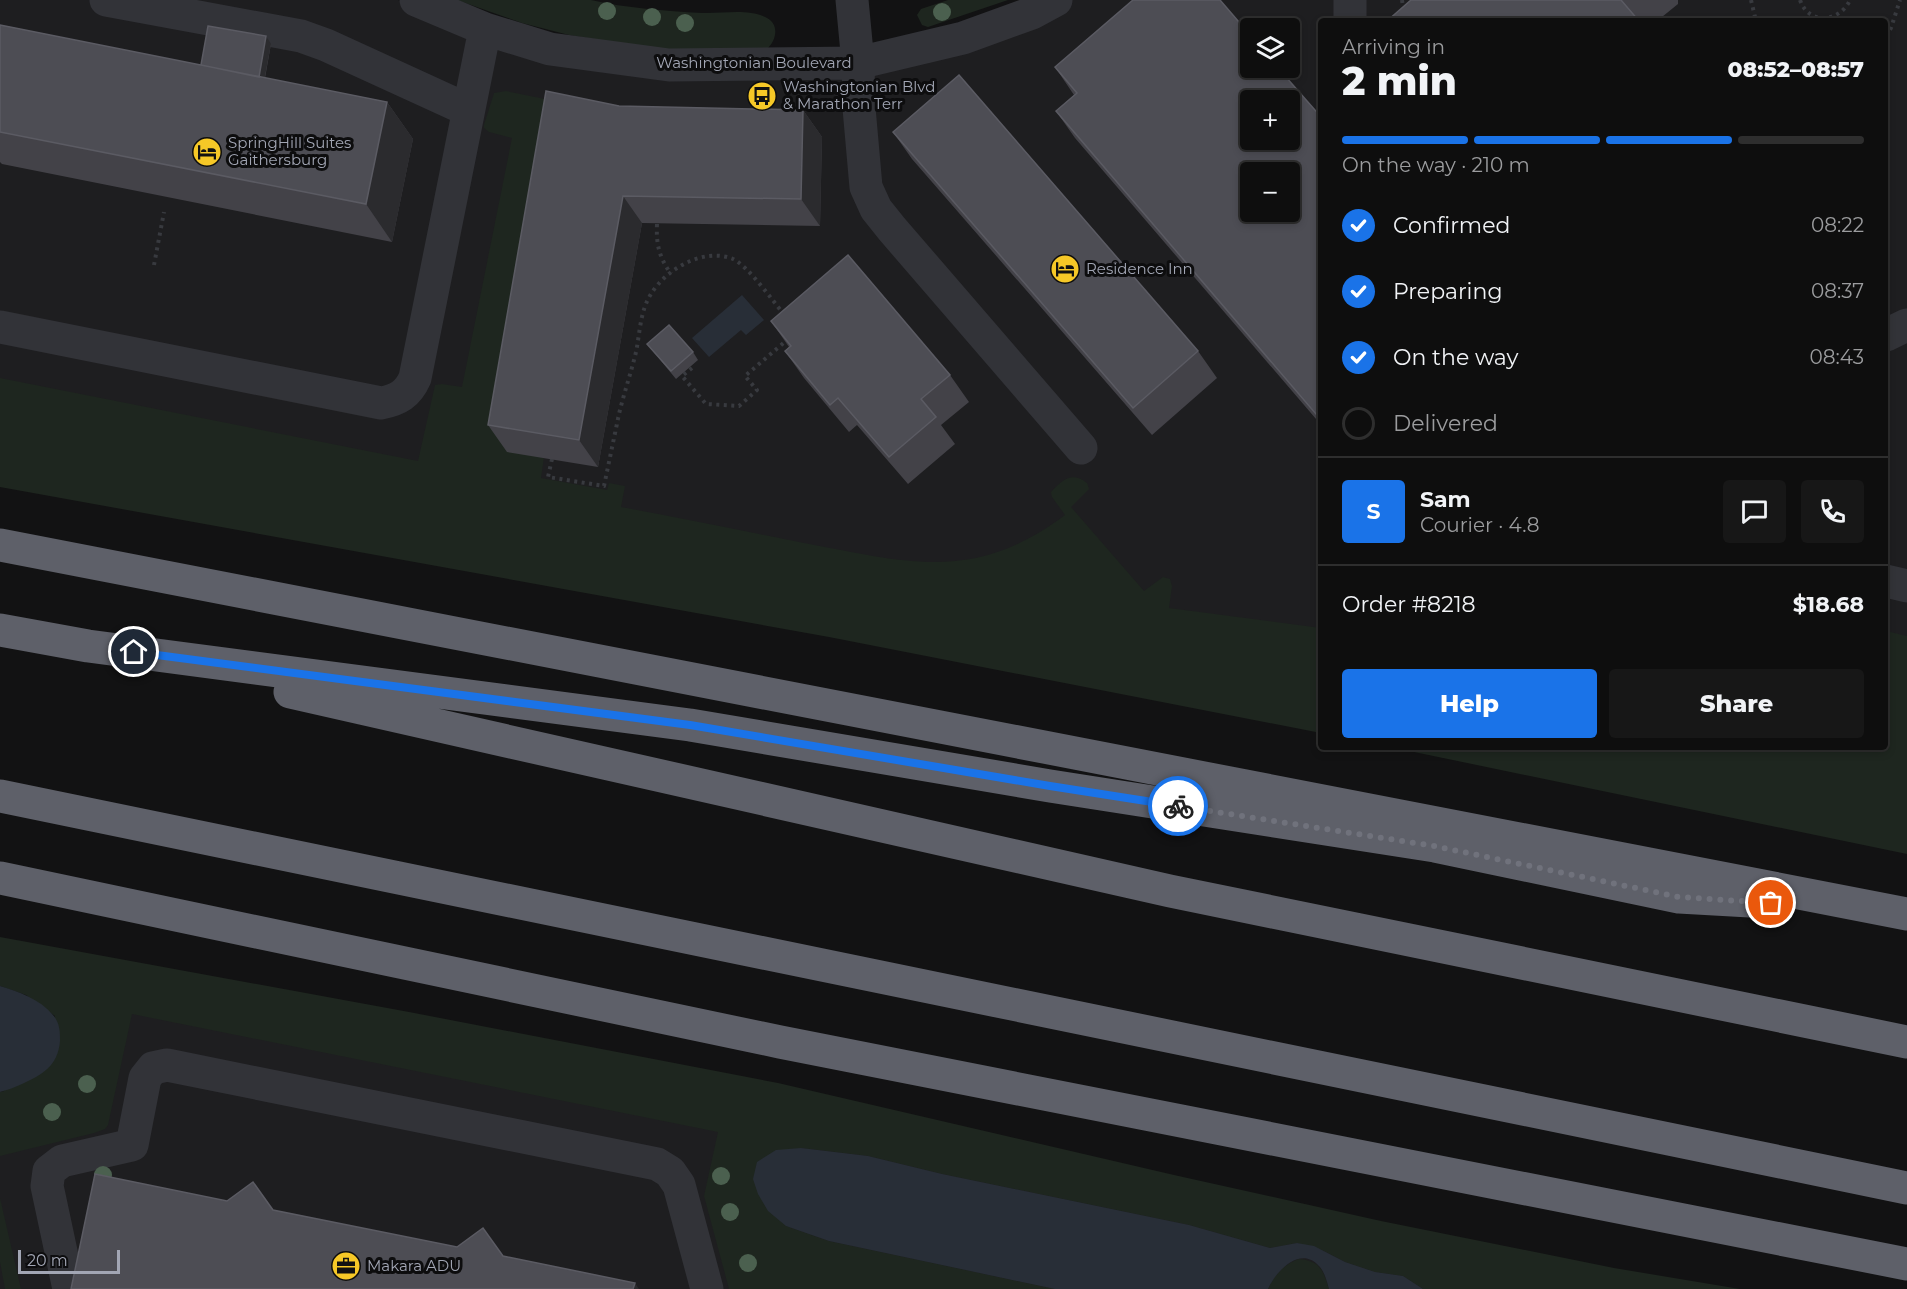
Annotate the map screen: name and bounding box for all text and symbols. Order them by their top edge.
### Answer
map controls [1240,18,1300,222]
button: layers [1240,18,1300,78]
text: Arriving in [1342,35,1445,59]
street label: Washingtonian Boulevard [656,53,852,72]
text: 08:52–08:57 [1728,56,1864,83]
text: 2 min [1342,57,1457,105]
place label: Washingtonian Blvd & Marathon Terr [783,77,935,113]
bus stop icon: Washingtonian Blvd & Marathon Terr [746,80,778,112]
button: + [1240,90,1300,150]
place label: SpringHill Suites Gaithersburg [228,133,351,169]
hotel icon: SpringHill Suites Gaithersburg [191,136,223,168]
text: On the way · 210 m [1342,153,1530,177]
button: − [1240,162,1300,222]
icon: check [1342,209,1375,242]
text: Confirmed [1393,212,1510,239]
text: 08:22 [1811,213,1864,237]
hotel icon: Residence Inn [1049,253,1081,285]
place label: Residence Inn [1086,259,1193,278]
icon: check [1342,275,1375,308]
text: Preparing [1393,278,1502,305]
text: 08:37 [1811,279,1864,303]
icon: check [1342,341,1375,374]
text: On the way [1393,344,1518,371]
text: 08:43 [1810,345,1864,369]
text: Delivered [1393,410,1498,437]
button: chat [1723,480,1786,543]
button: phone [1801,480,1864,543]
text: Sam [1420,486,1471,513]
text: S [1366,498,1381,525]
text: Courier · 4.8 [1420,513,1539,537]
text: Order #8218 [1342,591,1476,618]
text: $18.68 [1793,591,1864,618]
pin [108,626,159,677]
icon: home [117,635,150,668]
button: Help [1342,669,1597,738]
button: Share [1609,669,1864,738]
courier [1148,776,1208,836]
icon: bike [1162,790,1195,823]
pin [1745,877,1796,928]
icon: bag [1754,886,1787,919]
scale bar [18,1247,120,1274]
office icon: Makara ADU [330,1250,362,1282]
text: 20 m [27,1251,68,1270]
place label: Makara ADU [367,1256,461,1275]

